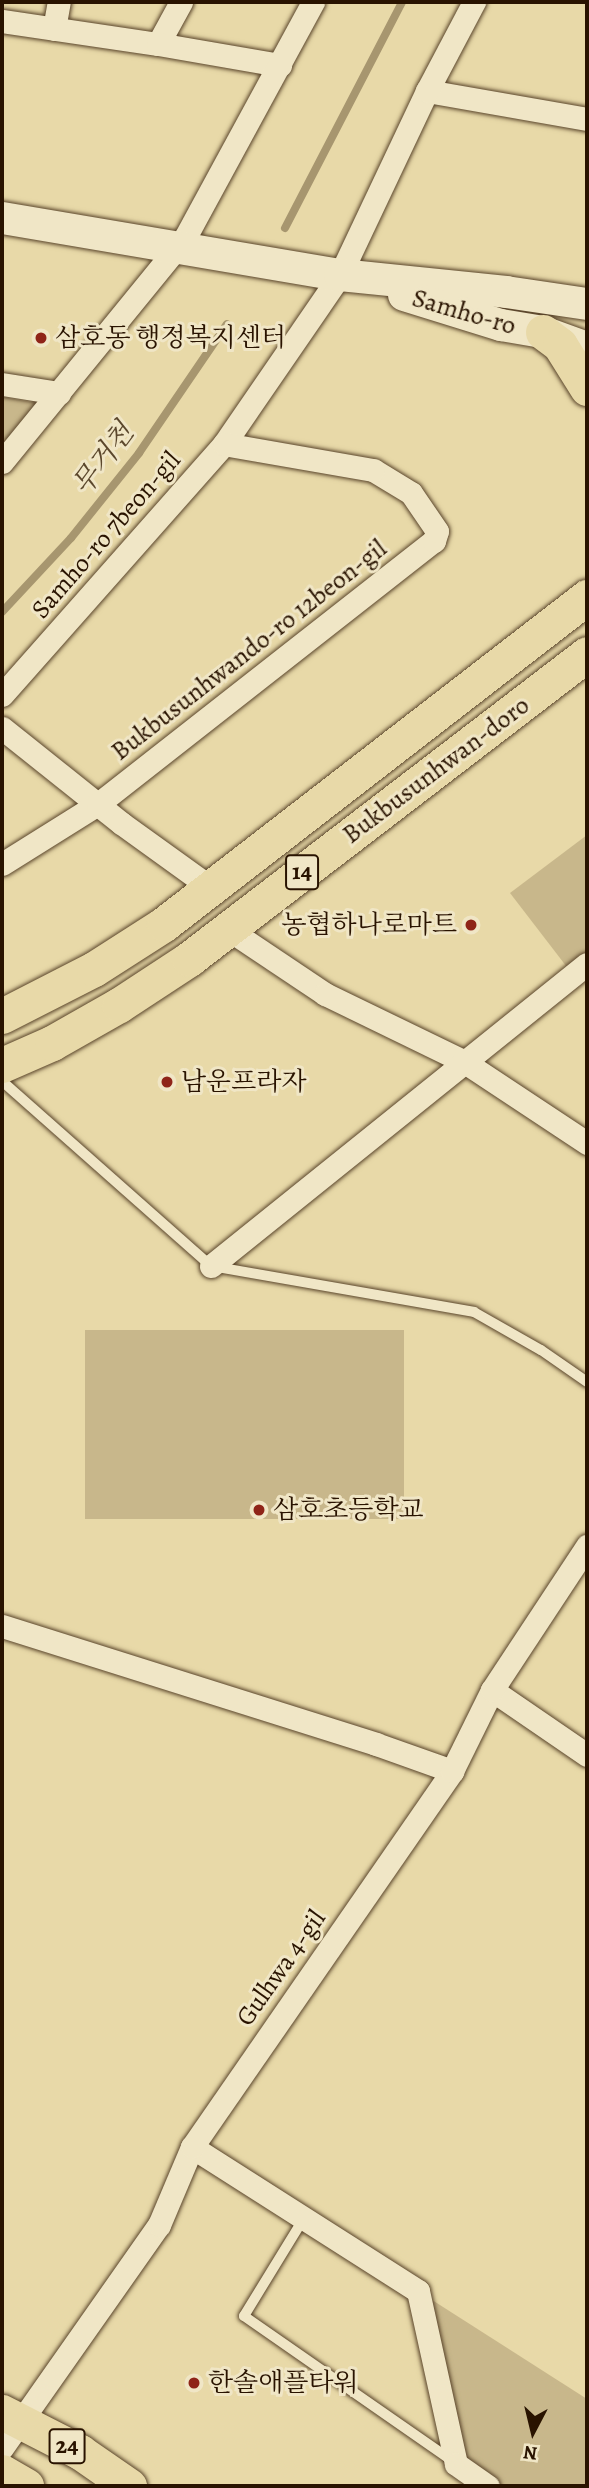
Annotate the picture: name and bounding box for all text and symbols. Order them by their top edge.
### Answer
street label: Samho-ro [409,282,519,342]
place label: 삼호동 행정복지센터 [55,322,286,354]
marker: 삼호동 행정복지센터 [33,330,49,346]
water label: 무거천 [65,416,141,502]
street label: Samho-ro 7beon-gil [25,445,187,625]
street label: Bukbusunhwando-ro 12beon-gil [105,533,393,767]
street label: Bukbusunhwan-doro [337,690,535,850]
road number: 14 [284,852,320,892]
place label: 농협하나로마트 [281,909,457,941]
marker: 농협하나로마트 [463,917,479,933]
place label: 남운프라자 [181,1066,307,1098]
marker: 남운프라자 [159,1074,175,1090]
place label: 삼호초등학교 [273,1494,424,1526]
marker: 삼호초등학교 [251,1502,267,1518]
street label: Gulhwa 4-gil [230,1904,332,2032]
place label: 한솔애플타워 [208,2367,359,2399]
marker: 한솔애플타워 [186,2375,202,2391]
north arrow [498,2397,568,2467]
road number: 24 [48,2426,86,2466]
text: N [522,2439,539,2467]

